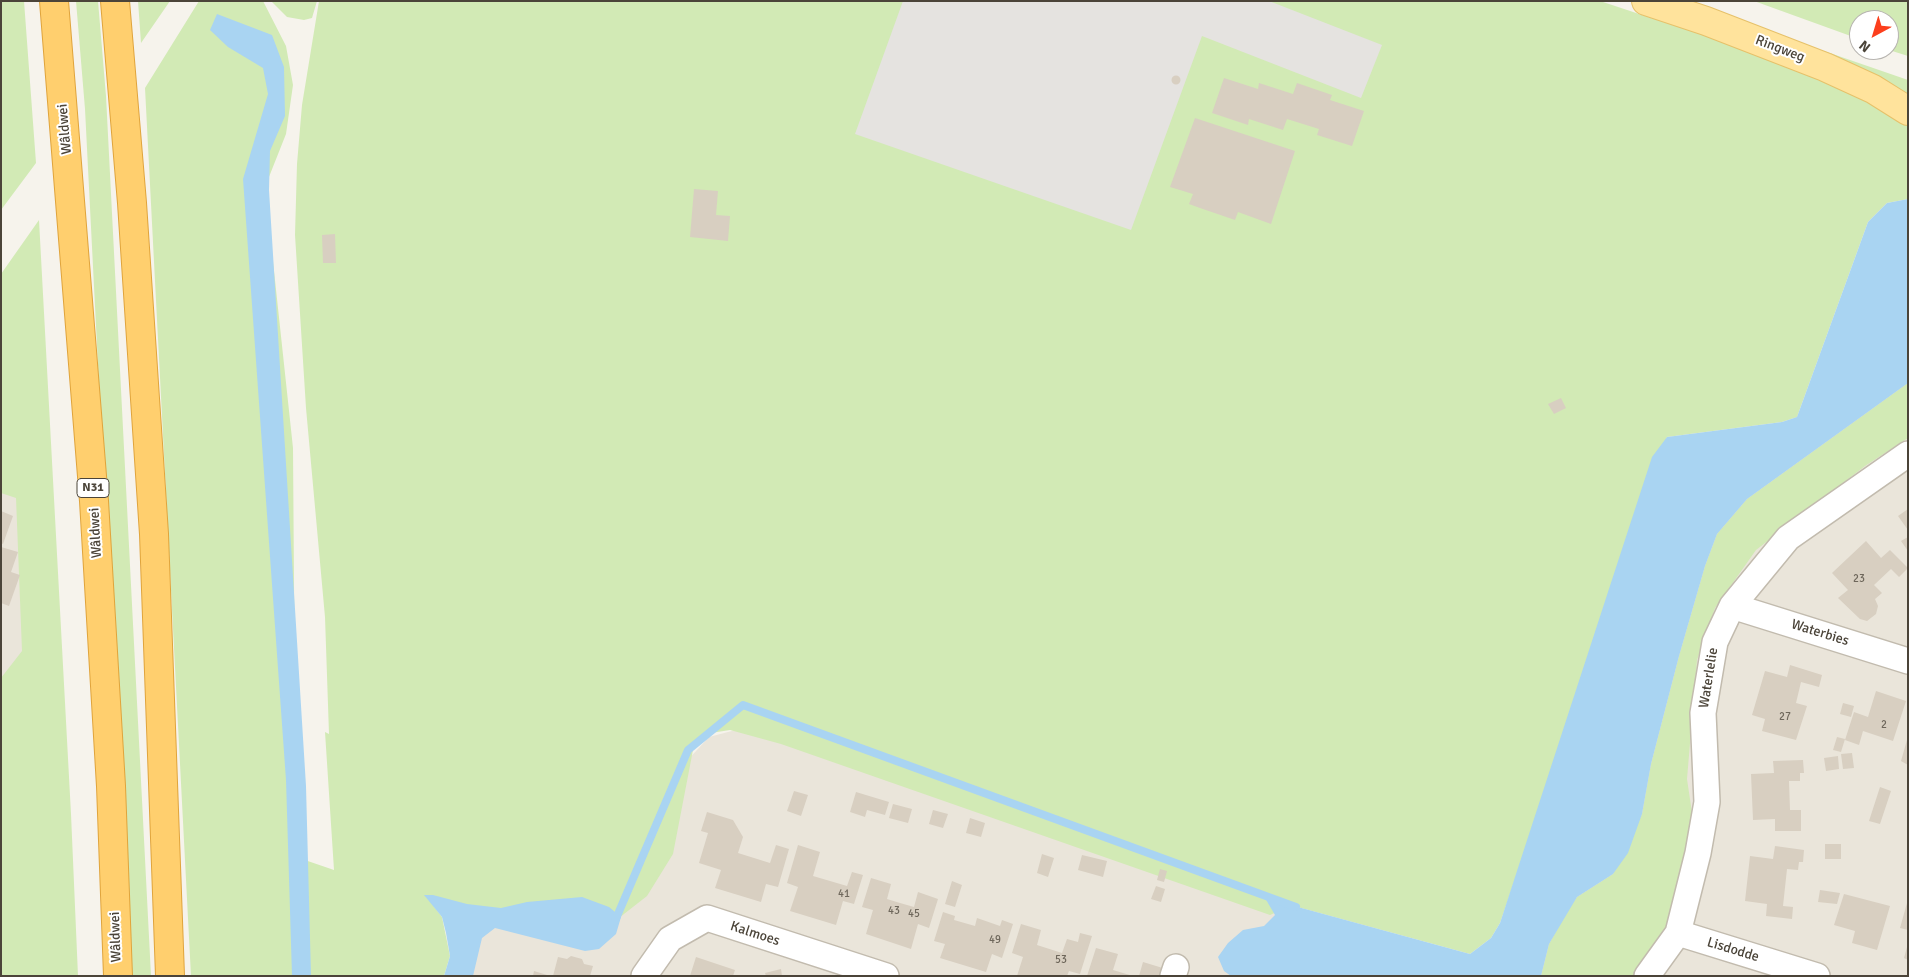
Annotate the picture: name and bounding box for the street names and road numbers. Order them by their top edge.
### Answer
street label: Ringweg [1753,32,1807,66]
street label: Wâldwei [54,103,76,155]
road number: N31 [77,478,109,498]
street label: Wâldwei [86,507,106,559]
street label: Waterbies [1789,616,1851,650]
street label: Waterlelie [1696,647,1722,709]
street label: Wâldwei [107,911,125,963]
street label: Kalmoes [728,918,782,950]
street label: Lisdodde [1705,934,1761,966]

